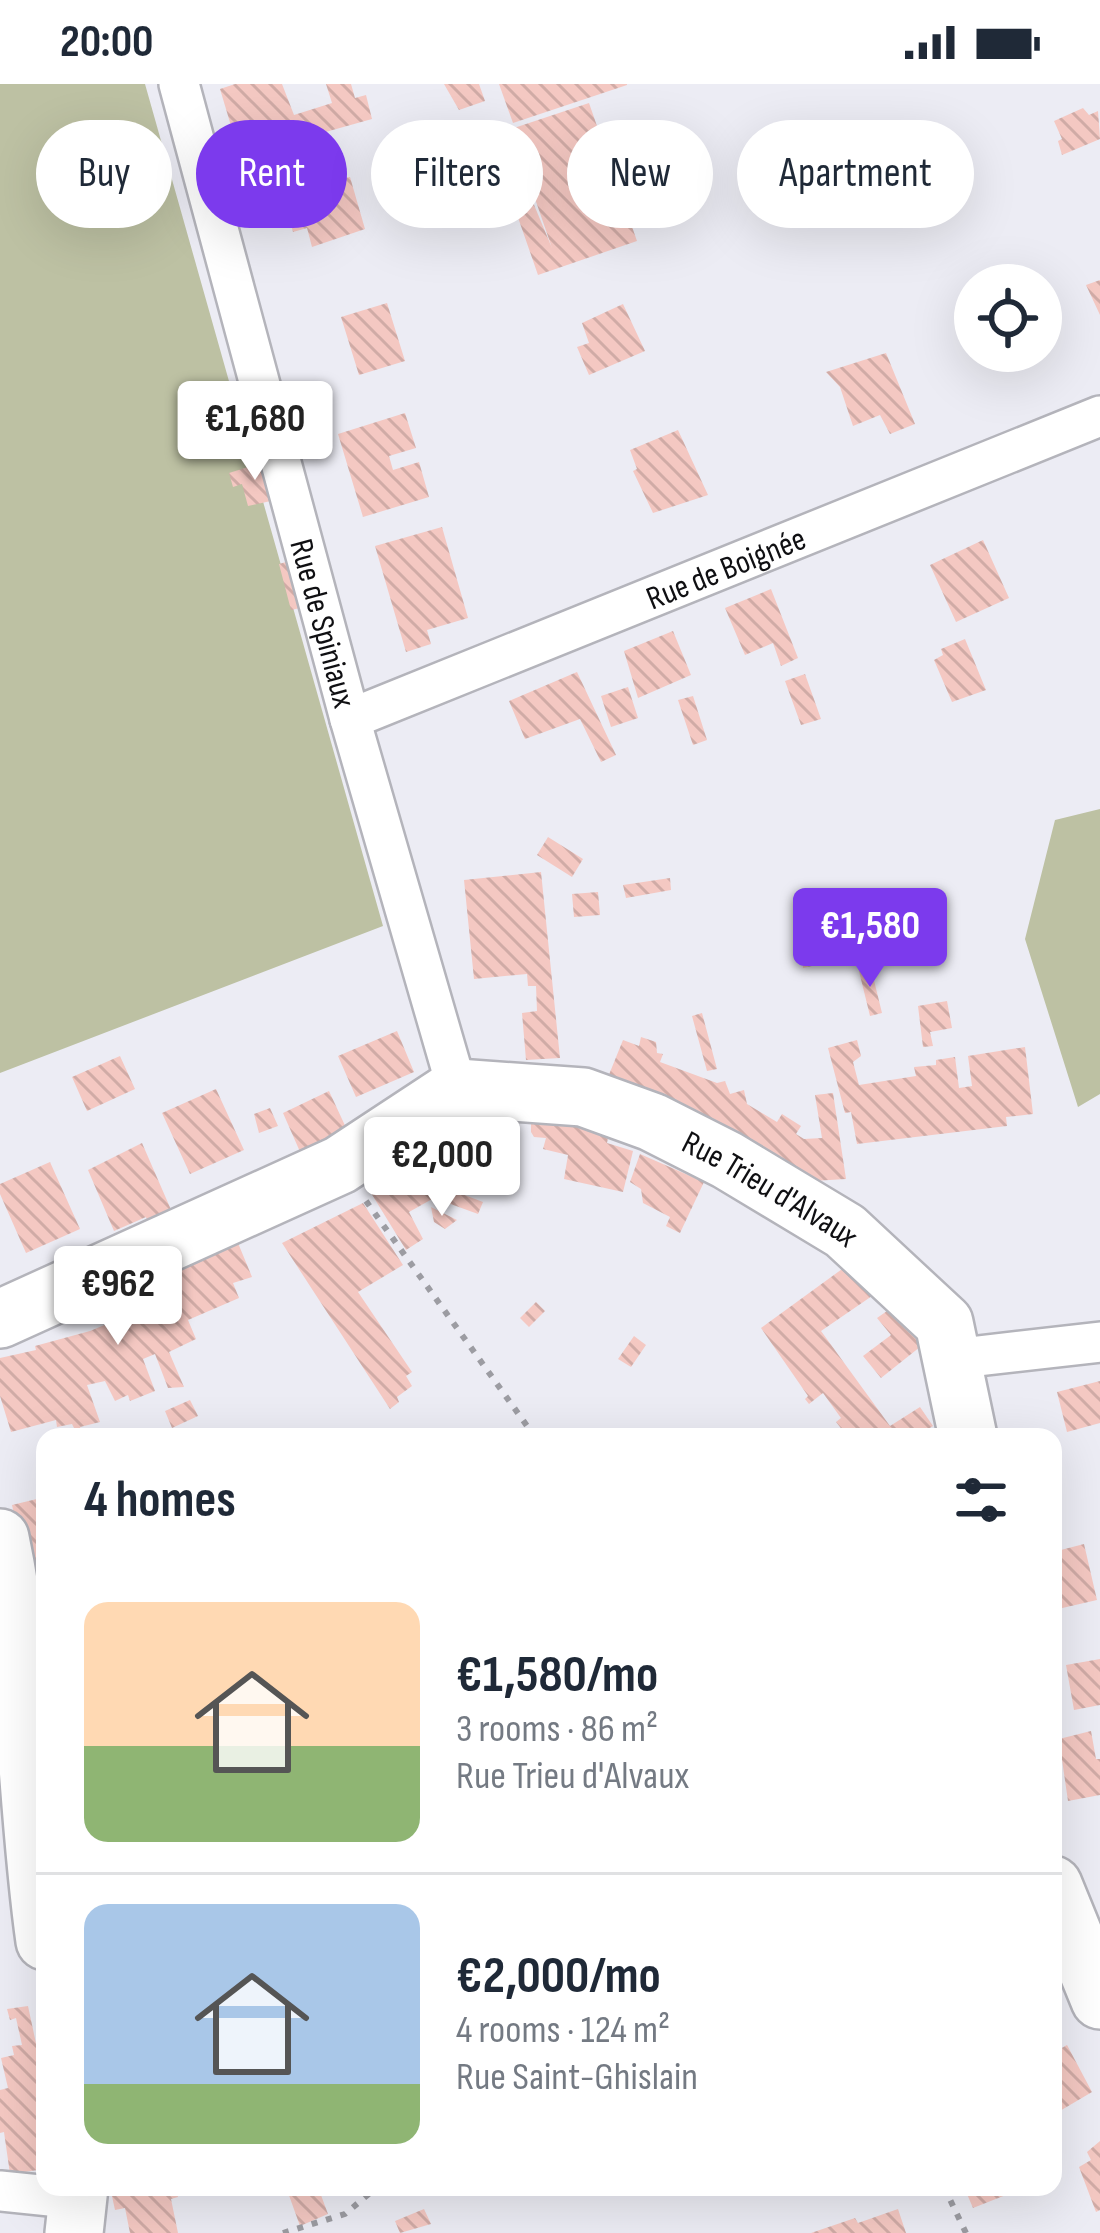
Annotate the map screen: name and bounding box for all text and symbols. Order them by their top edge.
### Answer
text: 20:00 [60,15,154,70]
chip: Buy [36,120,172,228]
chip: Rent [196,120,347,228]
chip: Filters [371,120,543,228]
chip: New [567,120,713,228]
chip: Apartment [737,120,974,228]
map controls [954,264,1062,372]
button: locate [954,264,1062,372]
pin: €1,680 [157,381,353,483]
text: €1,680 [205,396,305,443]
street label: Rue de Boignée [641,519,812,619]
street label: Rue de Spiniaux [280,535,364,713]
pin: €1,580 [772,888,968,990]
text: €1,580 [820,903,920,950]
pin: €2,000 [344,1117,540,1219]
street label: Rue Trieu d'Alvaux [675,1123,867,1256]
text: €2,000 [391,1132,493,1179]
pin: €962 [47,1246,189,1348]
text: €962 [81,1261,155,1308]
icon: filters [948,1467,1014,1533]
text: 4 homes [84,1470,236,1531]
text: €1,580/mo [456,1645,658,1706]
icon: home [180,1650,324,1794]
text: 3 rooms · 86 m² [456,1706,658,1753]
text: Rue Trieu d'Alvaux [456,1753,689,1800]
text: €2,000/mo [456,1946,661,2007]
icon: home [180,1952,324,2096]
text: 4 rooms · 124 m² [456,2007,670,2054]
text: Rue Saint-Ghislain [456,2054,698,2101]

